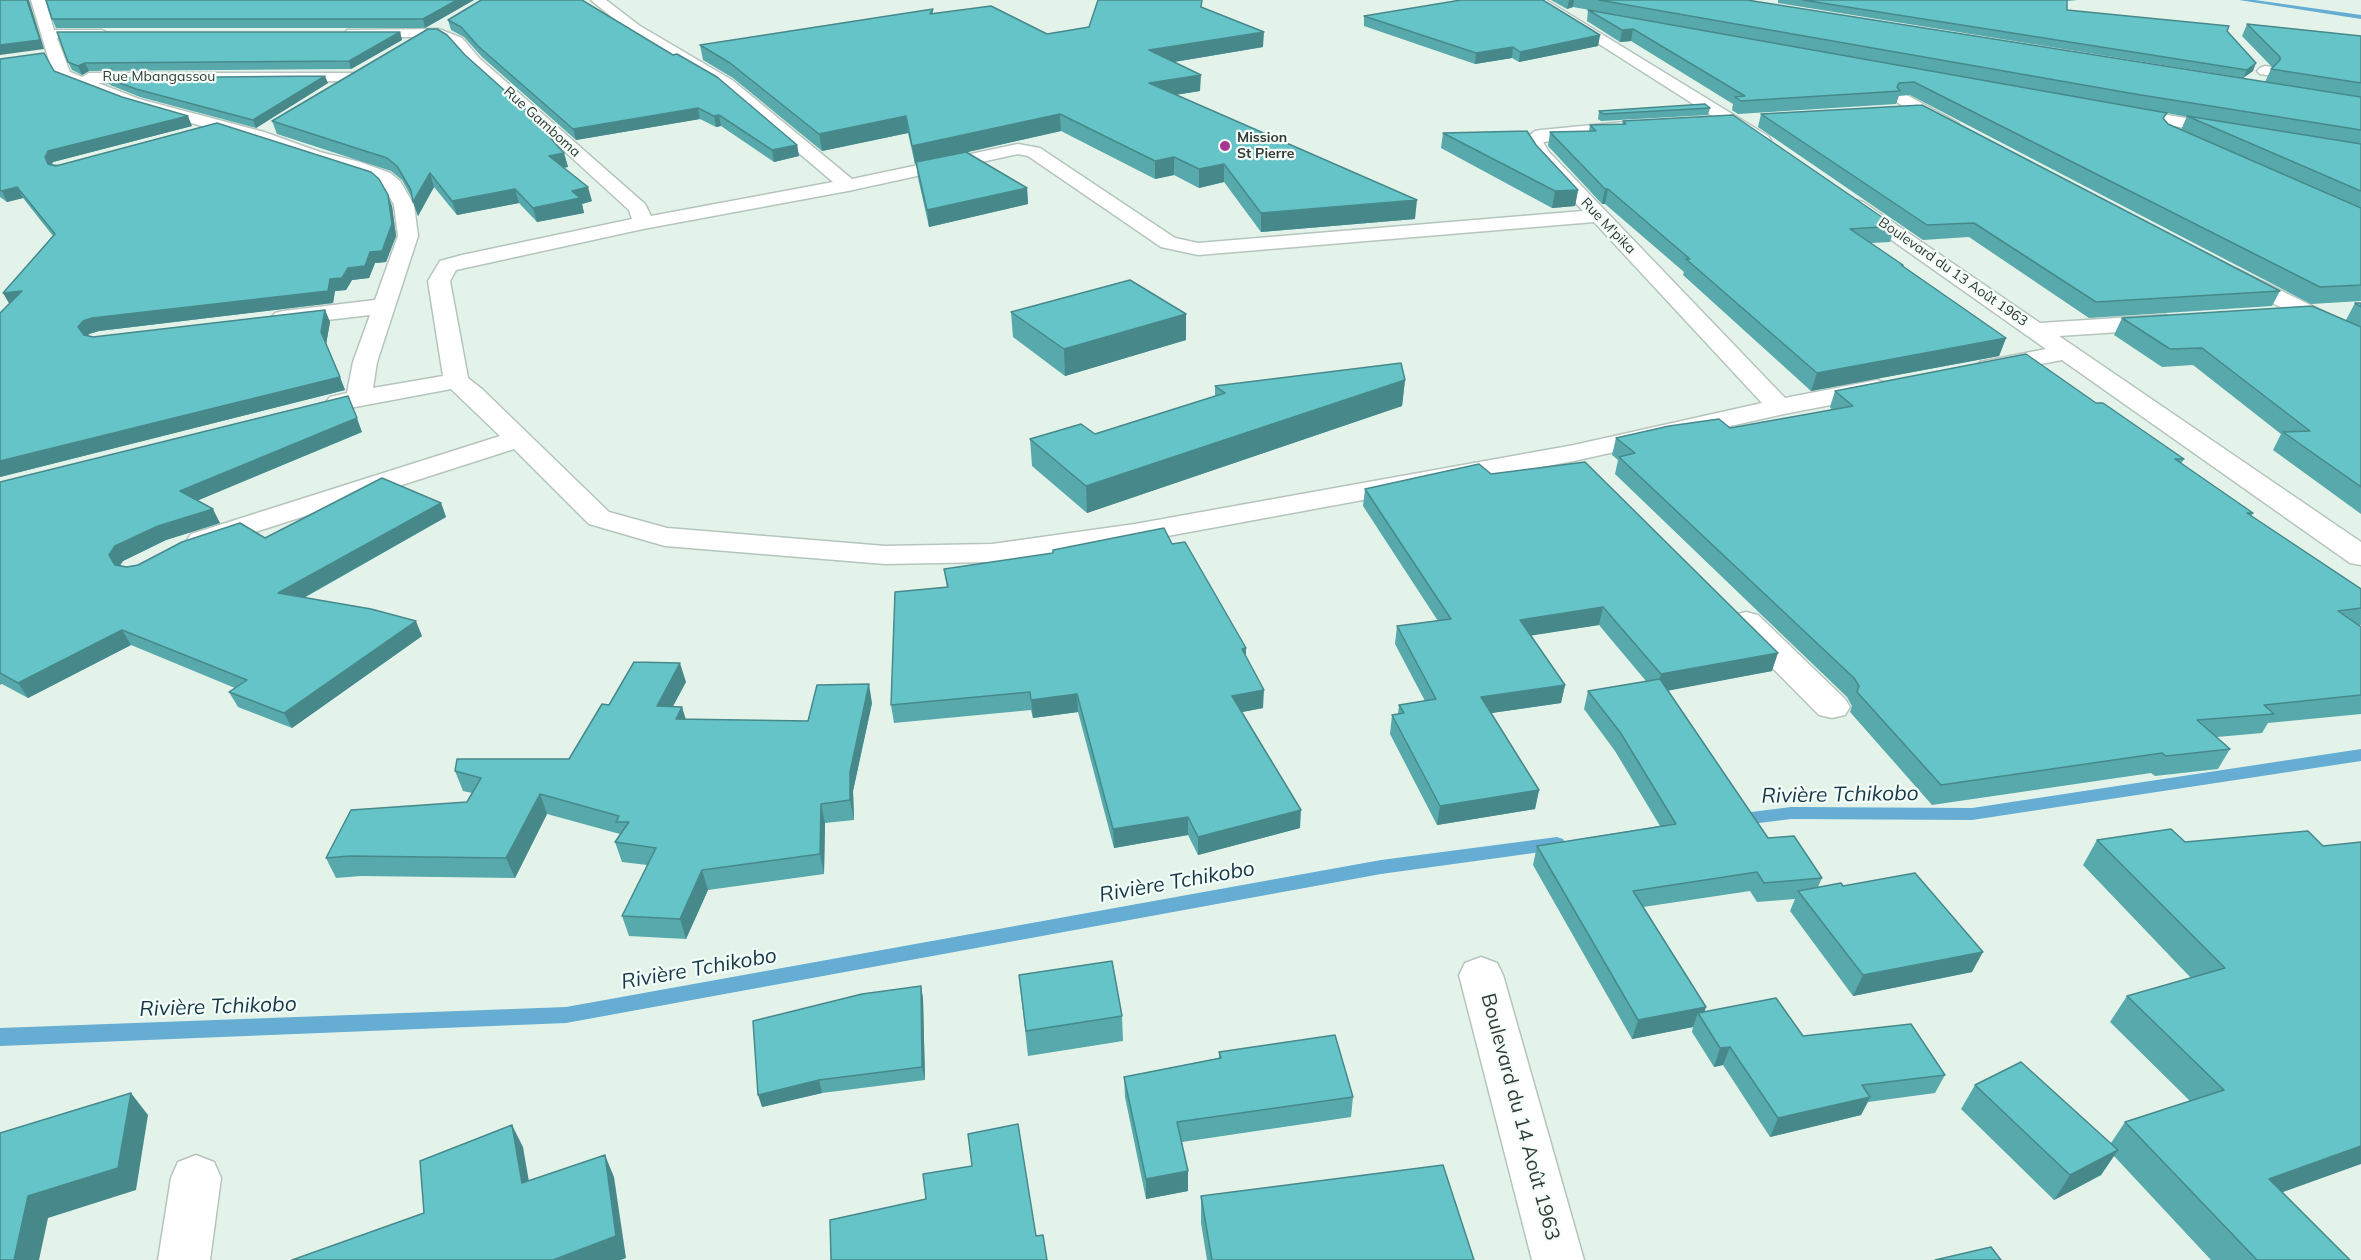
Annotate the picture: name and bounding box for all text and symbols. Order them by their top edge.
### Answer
street label: Rue Mbangassou [103,69,215,85]
street label: Rue Gamboma [500,83,584,161]
place label: Mission St Pierre [1237,130,1294,162]
marker: Mission St Pierre [1218,139,1232,153]
street label: Rue M'pika [1577,194,1639,258]
street label: Boulevard du 13 Août 1963 [1875,214,2031,330]
water label: Rivière Tchikobo [1761,781,1919,809]
water label: Rivière Tchikobo [1097,856,1257,908]
water label: Rivière Tchikobo [619,943,779,995]
street label: Boulevard du 14 Août 1963 [1475,991,1565,1243]
water label: Rivière Tchikobo [139,992,297,1022]

